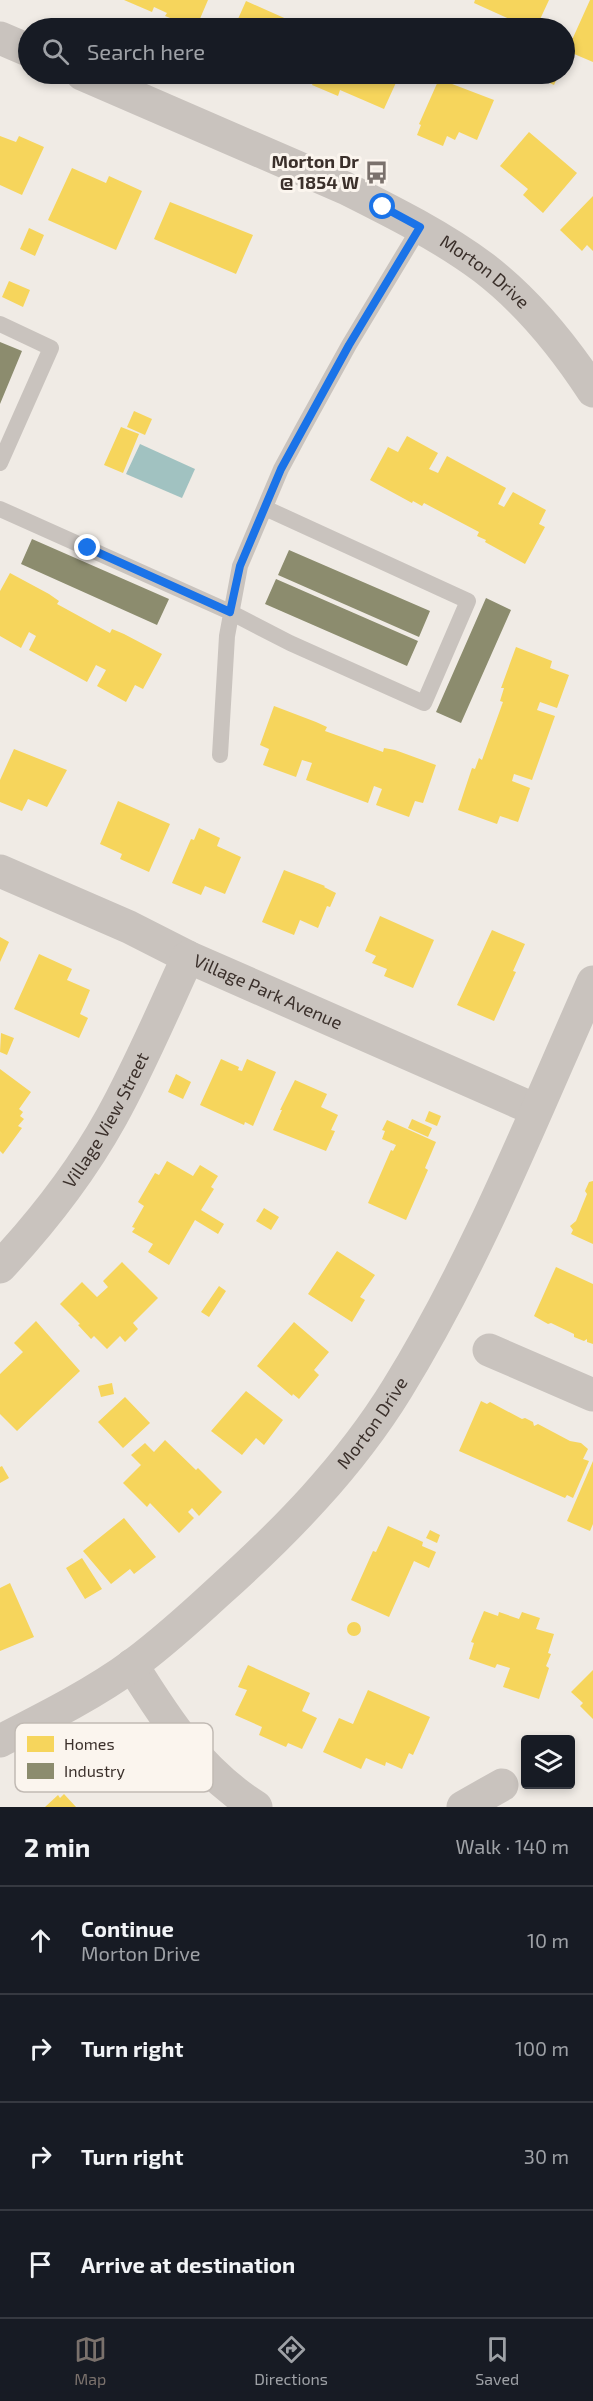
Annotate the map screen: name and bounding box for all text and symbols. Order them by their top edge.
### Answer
search box [18,18,575,84]
icon: search [39,35,72,68]
text: Search here [87,38,205,64]
place label: Morton Dr @ 1854 W [272,150,359,193]
bus stop icon: Morton Dr @ 1854 W [364,159,390,185]
route start [369,193,395,219]
street label: Morton Drive [436,229,535,313]
route end [74,534,100,560]
street label: Village Park Avenue [190,949,346,1034]
street label: Village View Street [58,1048,153,1192]
street label: Morton Drive [332,1373,412,1473]
legend [15,1723,213,1792]
text: Homes [64,1734,115,1753]
map controls [521,1735,575,1789]
button: layers [521,1735,575,1789]
text: Industry [64,1761,125,1780]
text: 2 min [24,1831,90,1862]
text: Walk · 140 m [455,1834,569,1858]
text: Continue [81,1915,174,1941]
icon: ahead [24,1924,57,1957]
text: 10 m [527,1928,569,1952]
text: Morton Drive [81,1941,200,1965]
icon: right [24,2032,57,2065]
text: Turn right [81,2035,183,2061]
text: 100 m [515,2036,569,2060]
icon: right [24,2140,57,2173]
text: Turn right [81,2143,183,2169]
text: 30 m [524,2144,569,2168]
icon: arrive [24,2248,57,2281]
text: Arrive at destination [81,2251,295,2277]
tab: Map [74,2333,107,2388]
tab: Directions [254,2333,328,2388]
tab: Saved [475,2333,519,2388]

